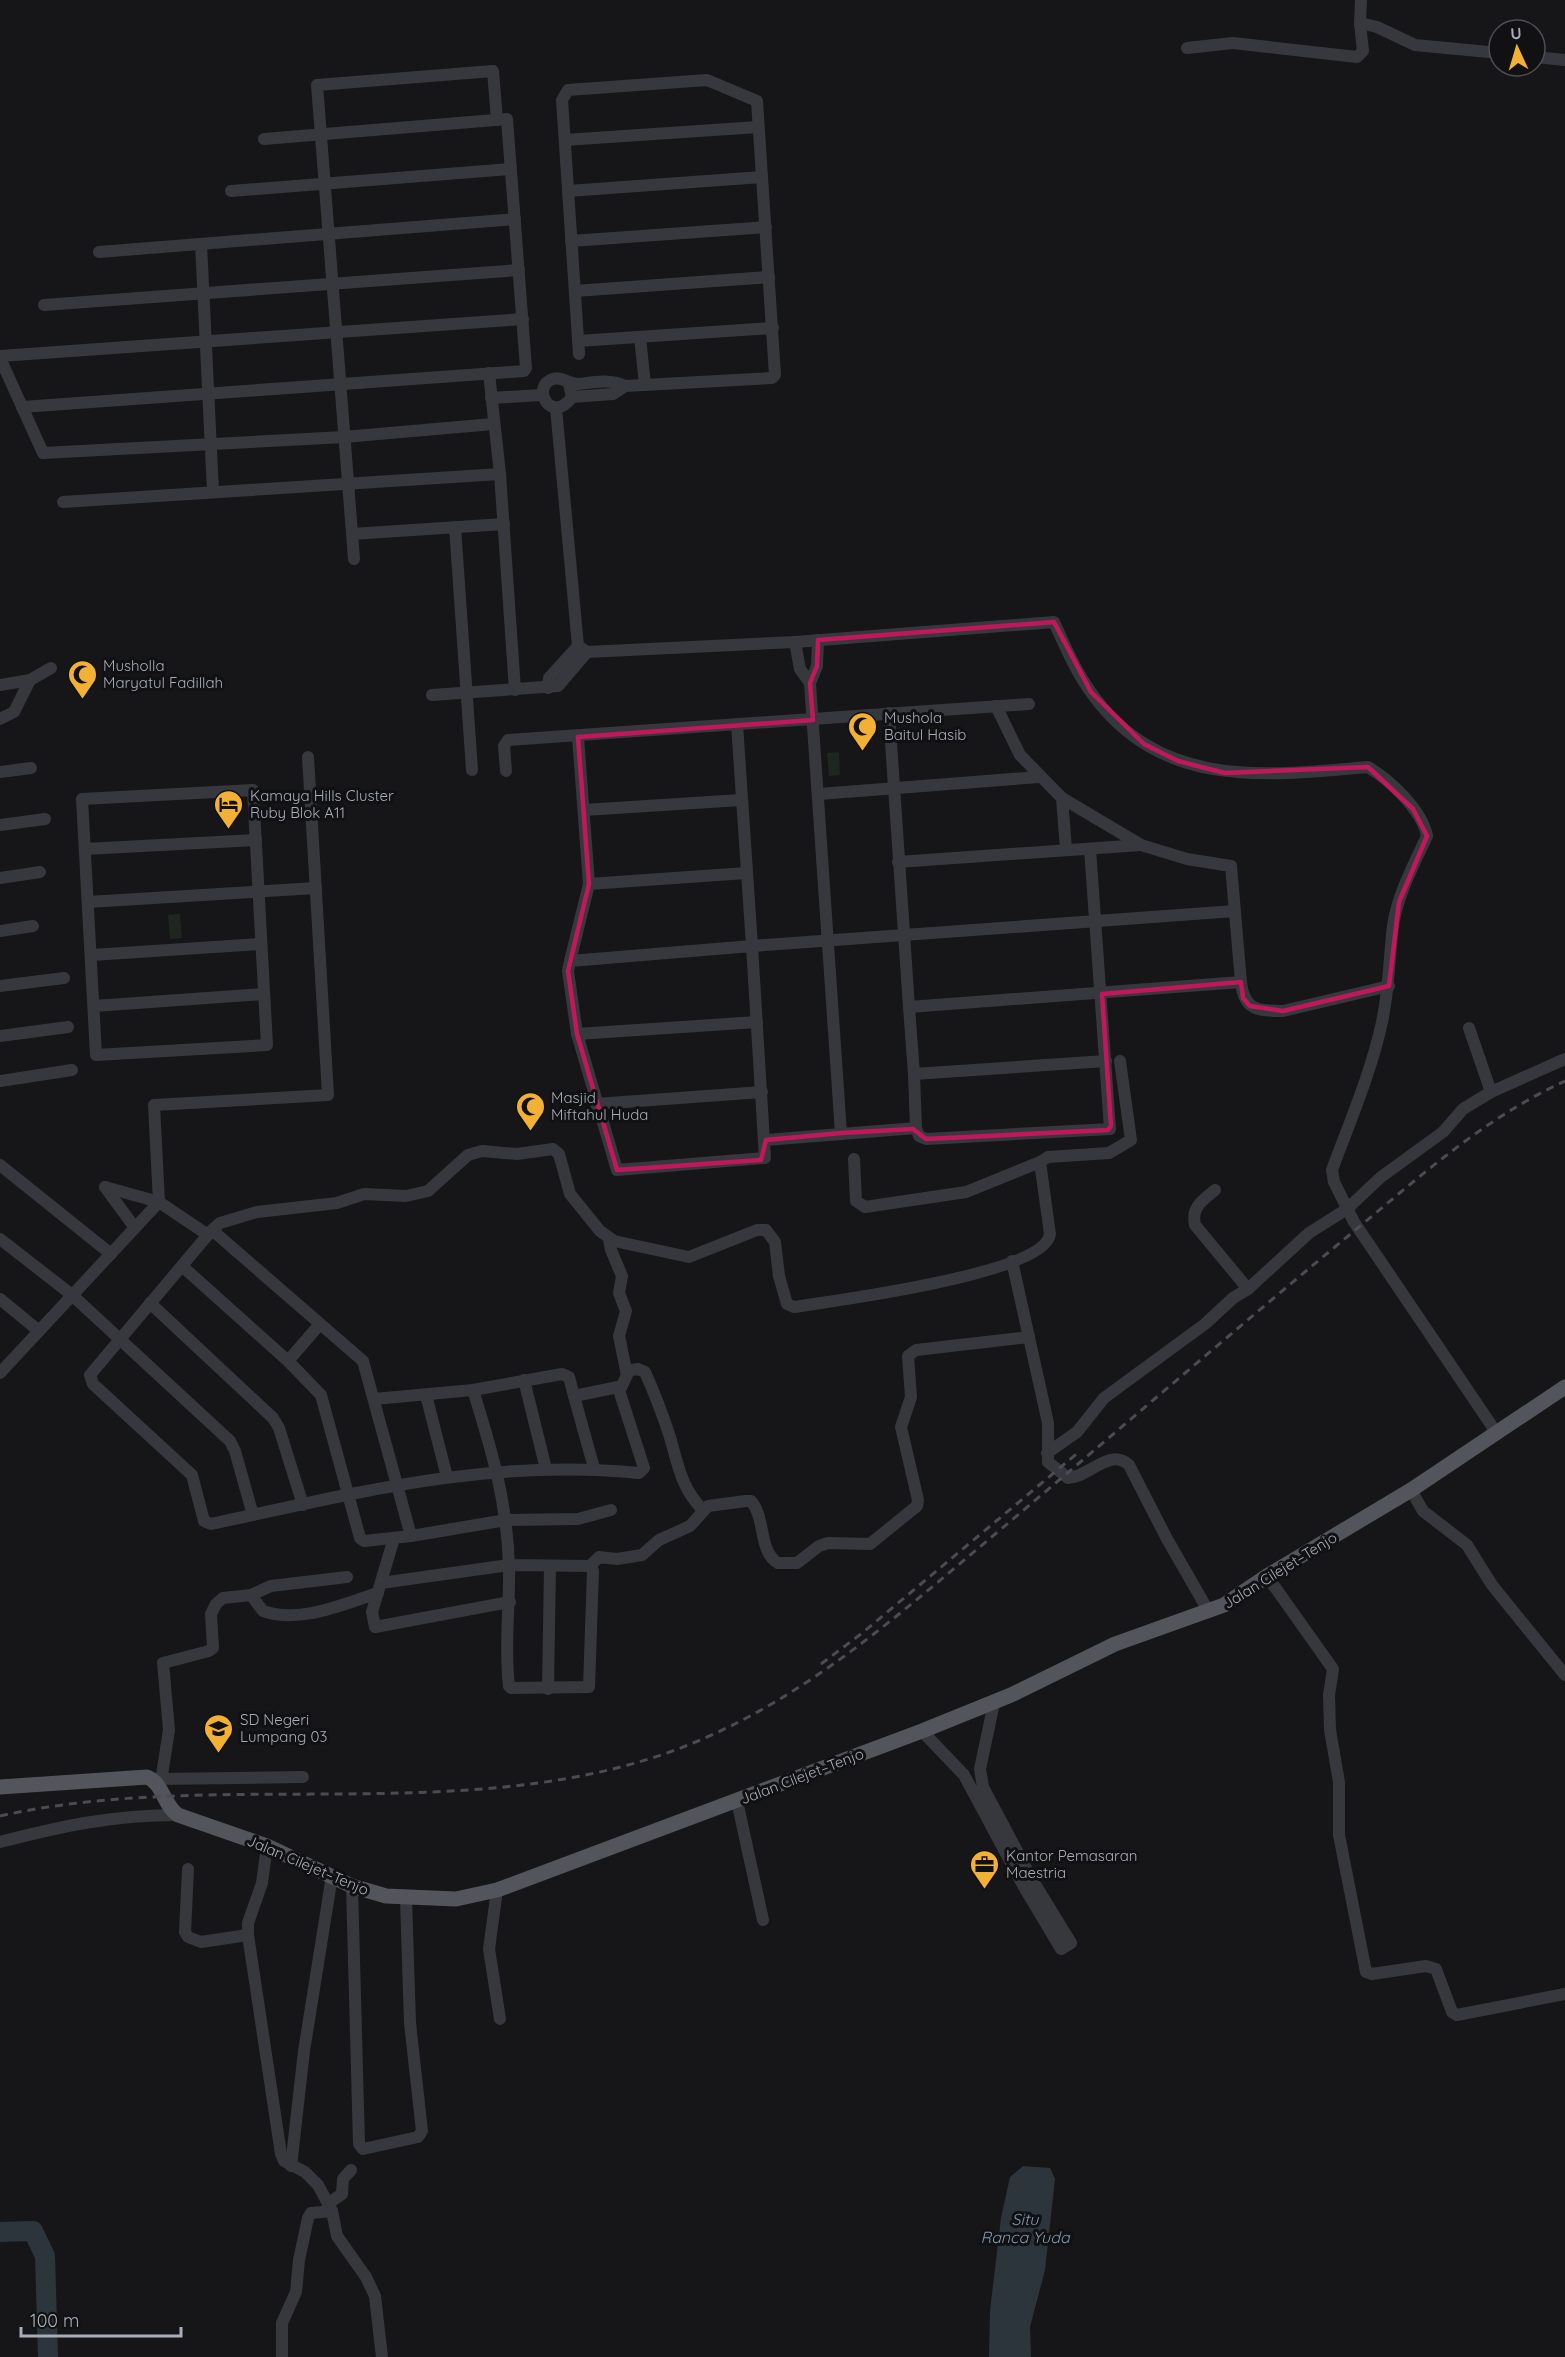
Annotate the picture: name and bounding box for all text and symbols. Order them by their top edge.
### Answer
north arrow [1487,18,1547,78]
text: U [1510,23,1522,43]
place label: Musholla Maryatul Fadillah [103,656,223,692]
mosque icon: Musholla Maryatul Fadillah [66,658,98,700]
place label: Mushola Baitul Hasib [884,708,966,744]
mosque icon: Mushola Baitul Hasib [847,710,879,752]
place label: Kamaya Hills Cluster Ruby Blok A11 [250,786,394,822]
hotel icon: Kamaya Hills Cluster Ruby Blok A11 [213,788,245,830]
place label: Masjid Miftahul Huda [551,1088,648,1124]
mosque icon: Masjid Miftahul Huda [514,1090,546,1132]
street label: Jalan Cilejet–Tenjo [1220,1527,1340,1613]
place label: SD Negeri Lumpang 03 [240,1710,327,1746]
school or university icon: SD Negeri Lumpang 03 [203,1712,235,1754]
street label: Jalan Cilejet–Tenjo [738,1744,866,1808]
street label: Jalan Cilejet–Tenjo [244,1831,372,1899]
place label: Kantor Pemasaran Maestria [1006,1846,1137,1882]
office icon: Kantor Pemasaran Maestria [969,1848,1001,1890]
water label: Situ Ranca Yuda [980,2209,1071,2247]
scale bar [21,2300,182,2338]
text: 100 m [30,2309,79,2332]

